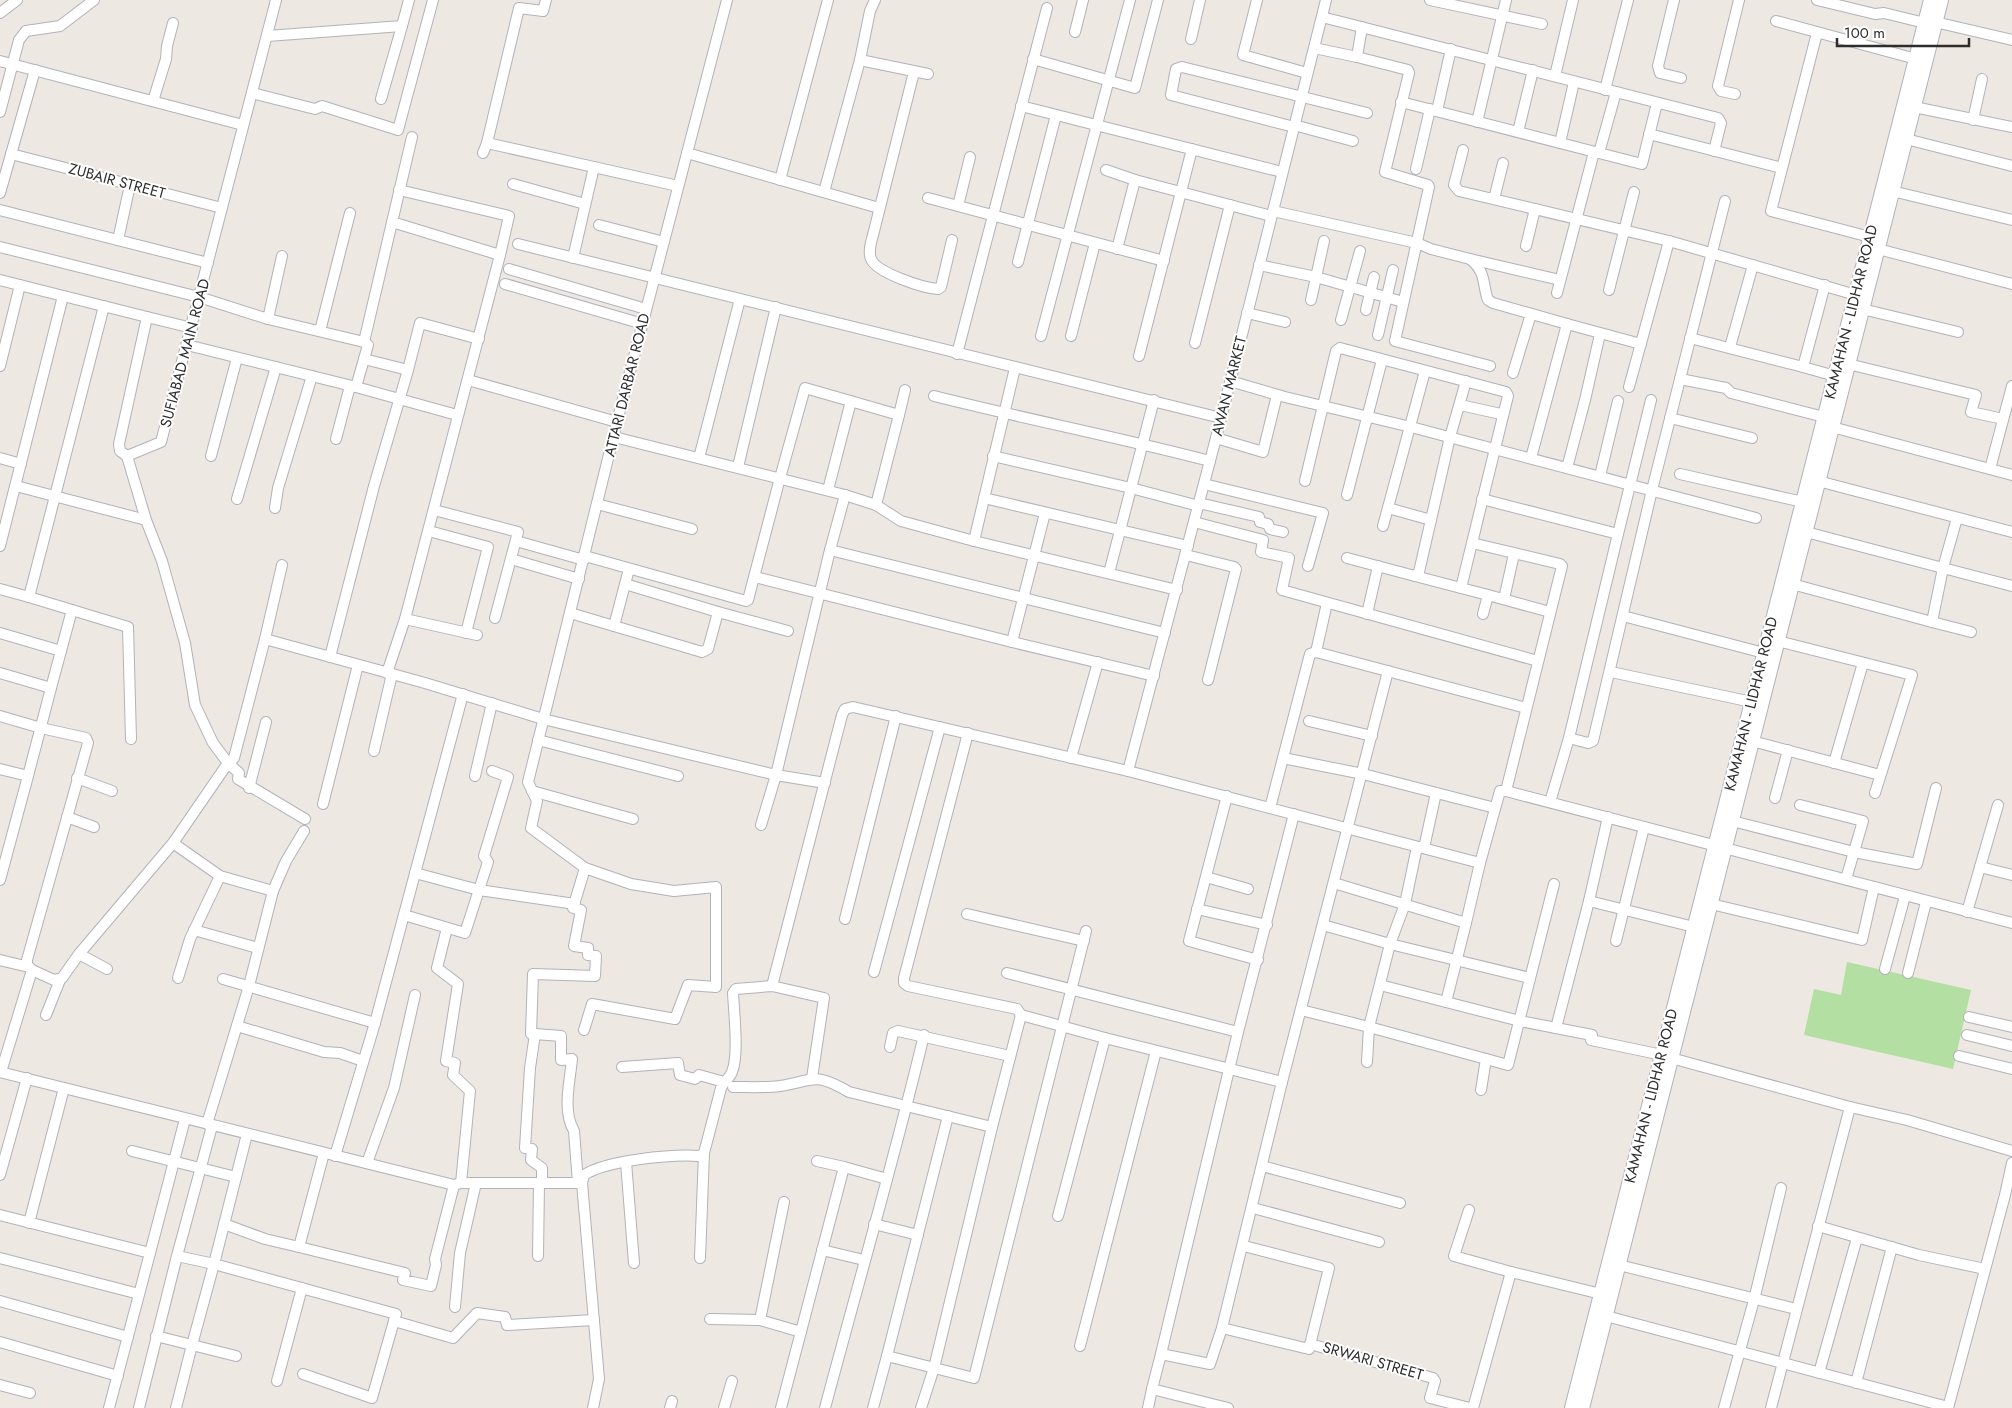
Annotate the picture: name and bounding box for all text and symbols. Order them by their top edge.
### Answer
scale bar [1837,15,1970,47]
text: 100 m [1844,22,1885,44]
street label: ZUBAIR STREET [66,158,168,204]
street label: KAMAHAN - LIDHAR ROAD [1819,223,1883,401]
street label: SUFIABAD MAIN ROAD [155,276,215,430]
street label: ATTARI DARBAR ROAD [599,311,655,459]
street label: AWAN MARKET [1206,334,1252,438]
street label: KAMAHAN - LIDHAR ROAD [1719,615,1783,793]
street label: KAMAHAN - LIDHAR ROAD [1619,1007,1683,1185]
street label: SRWARI STREET [1320,1336,1426,1386]

